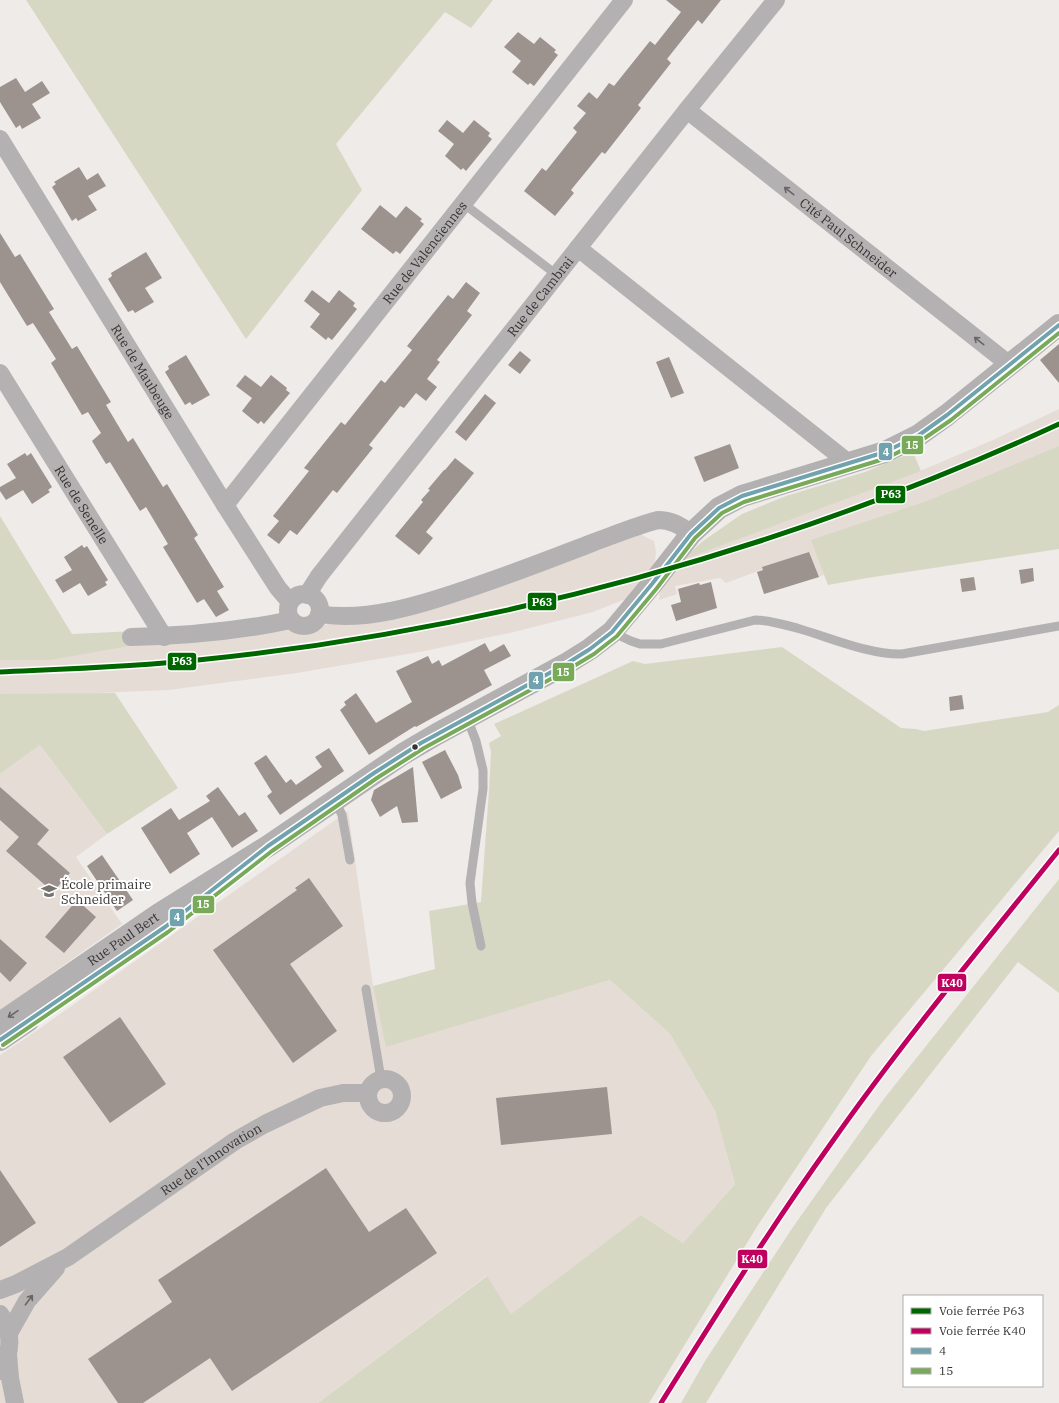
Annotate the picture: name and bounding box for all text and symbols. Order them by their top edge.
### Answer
one-way arrow [784,187,795,195]
street label: Cité Paul Schneider [796,194,901,282]
street label: Rue de Valenciennes [379,197,470,307]
street label: Rue de Cambrai [503,253,577,340]
street label: Rue de Maubeuge [107,321,179,422]
one-way arrow [974,337,985,345]
line badge: 15 [901,435,924,455]
text: 15 [905,438,919,452]
line badge: 4 [878,442,893,461]
text: 4 [883,445,890,459]
street label: Rue de Senelle [51,462,113,547]
line badge: P63 [875,485,906,504]
text: P63 [881,487,901,501]
line badge: P63 [527,592,557,611]
text: P63 [532,595,552,609]
line badge: P63 [167,652,197,671]
text: P63 [172,654,192,668]
line badge: 15 [552,662,575,682]
text: 15 [556,665,570,679]
line badge: 4 [528,671,544,690]
text: 4 [533,673,540,687]
unlabelled marker [410,742,420,752]
place label: École primaire Schneider [61,876,151,908]
school or university icon: École primaire Schneider [40,882,58,900]
line badge: 15 [192,895,215,914]
text: 15 [196,897,210,911]
street label: Rue Paul Bert [84,908,162,969]
line badge: 4 [169,908,185,927]
text: 4 [174,910,181,924]
line badge: K40 [937,973,967,992]
text: K40 [941,976,963,990]
one-way arrow [8,1010,19,1018]
street label: Rue de l'Innovation [157,1119,264,1199]
line badge: K40 [737,1249,768,1269]
text: K40 [741,1252,763,1266]
one-way arrow [24,1294,33,1305]
legend [903,1295,1043,1387]
text: Voie ferrée P63 [939,1303,1025,1318]
text: Voie ferrée K40 [939,1323,1026,1338]
text: 4 [939,1343,946,1358]
text: 15 [939,1363,953,1378]

